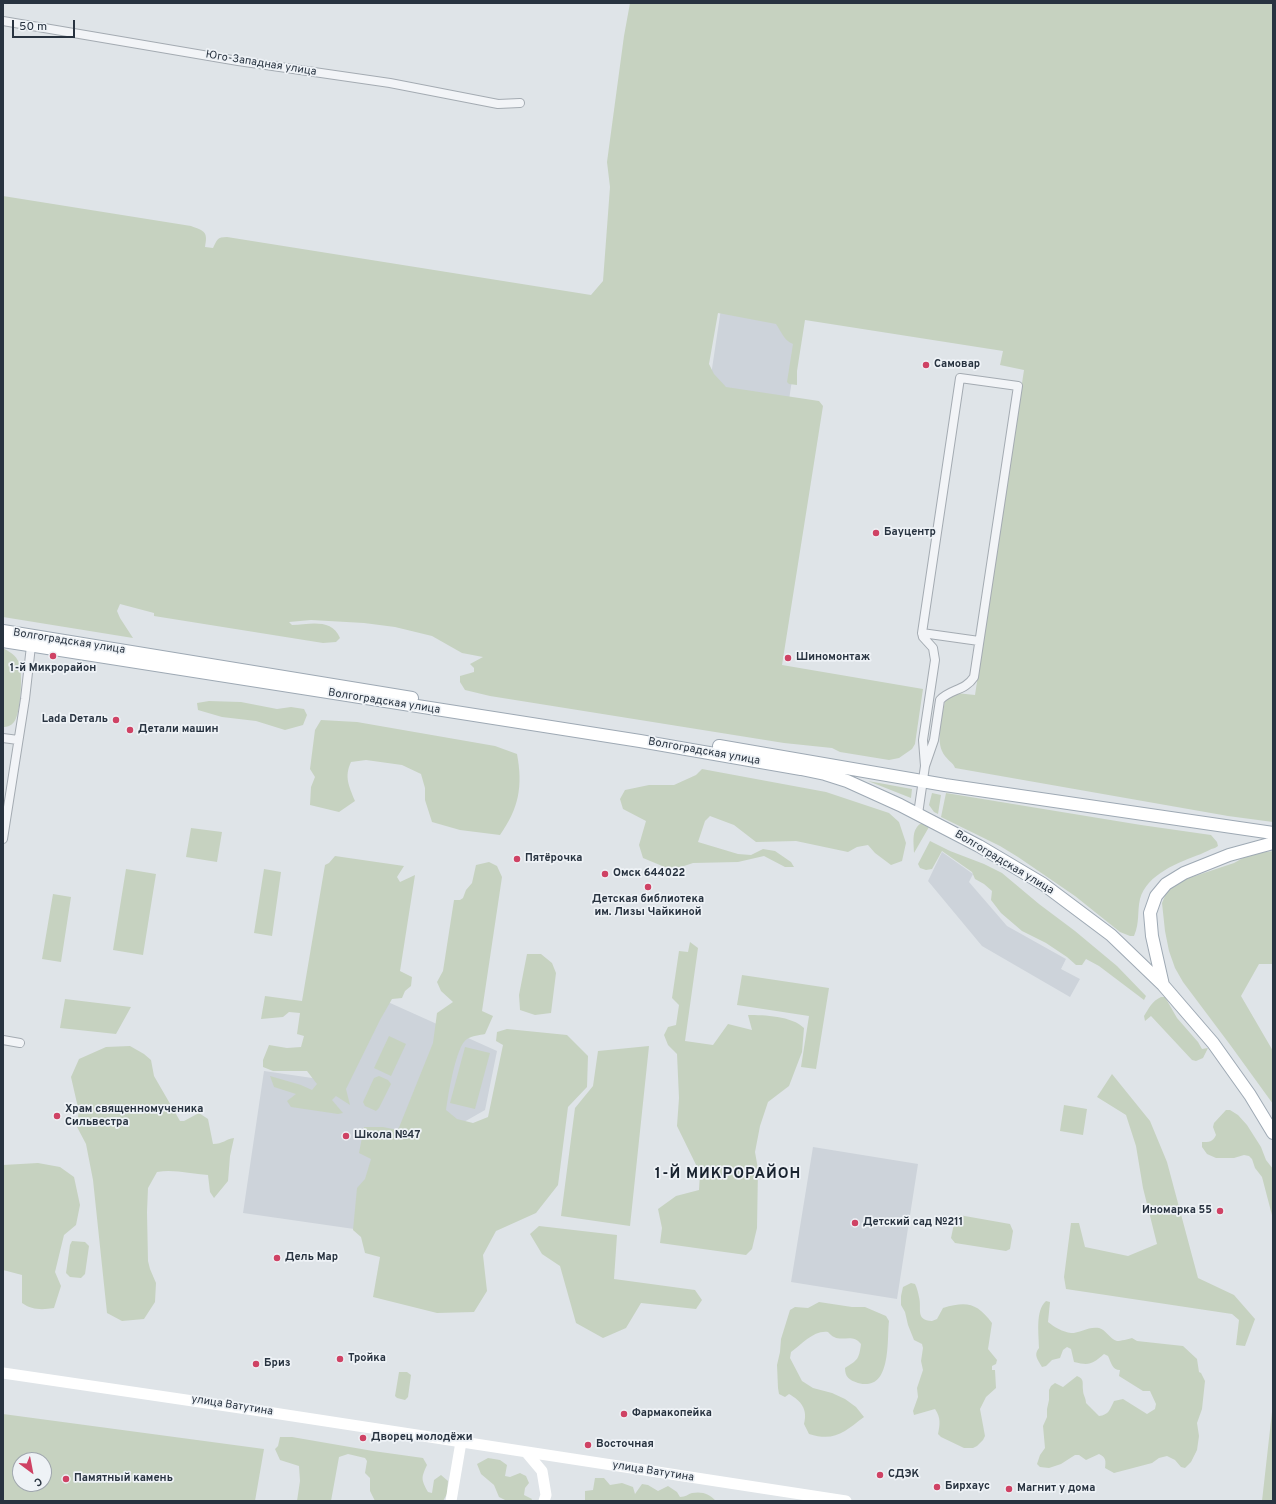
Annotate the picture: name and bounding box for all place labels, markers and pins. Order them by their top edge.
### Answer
place label: Самовар [934,358,980,372]
marker: Самовар [921,360,931,370]
place label: Бауцентр [884,526,936,540]
marker: Бауцентр [871,528,881,538]
marker: 1-й Микрорайон [48,651,58,661]
place label: Шиномонтаж [796,651,870,665]
marker: Шиномонтаж [783,653,793,663]
place label: 1-й Микрорайон [10,662,96,676]
place label: Lada Dеталь [42,713,108,727]
marker: Lada Dеталь [111,715,121,725]
place label: Детали машин [138,723,219,737]
marker: Детали машин [125,725,135,735]
place label: Пятёрочка [525,852,582,866]
marker: Пятёрочка [512,854,522,864]
place label: Омск 644022 [613,867,685,881]
marker: Омск 644022 [600,869,610,879]
marker: Детская библиотека им. Лизы Чайкиной [643,882,653,892]
place label: Детская библиотека им. Лизы Чайкиной [592,893,704,919]
place label: Храм священномученика Сильвестра [65,1103,203,1129]
marker: Храм священномученика Сильвестра [52,1111,62,1121]
place label: Школа №47 [354,1129,420,1143]
marker: Школа №47 [341,1131,351,1141]
place label: Иномарка 55 [1142,1204,1212,1218]
marker: Иномарка 55 [1215,1206,1225,1216]
place label: Детский сад №211 [863,1216,963,1230]
marker: Детский сад №211 [850,1218,860,1228]
place label: Дель Мар [285,1251,338,1265]
marker: Дель Мар [272,1253,282,1263]
place label: Тройка [348,1352,386,1366]
marker: Тройка [335,1354,345,1364]
place label: Бриз [264,1357,291,1371]
marker: Бриз [251,1359,261,1369]
place label: Фармакопейка [632,1407,712,1421]
marker: Фармакопейка [619,1409,629,1419]
place label: Дворец молодёжи [371,1431,472,1445]
marker: Дворец молодёжи [358,1433,368,1443]
place label: Восточная [596,1438,654,1452]
marker: Восточная [583,1440,593,1450]
place label: СДЭК [888,1468,919,1482]
marker: СДЭК [875,1470,885,1480]
place label: Памятный камень [74,1472,173,1486]
marker: Памятный камень [61,1474,71,1484]
place label: Бирхаус [945,1480,990,1494]
marker: Бирхаус [932,1482,942,1492]
place label: Магнит у дома [1017,1482,1095,1496]
marker: Магнит у дома [1004,1484,1014,1494]

